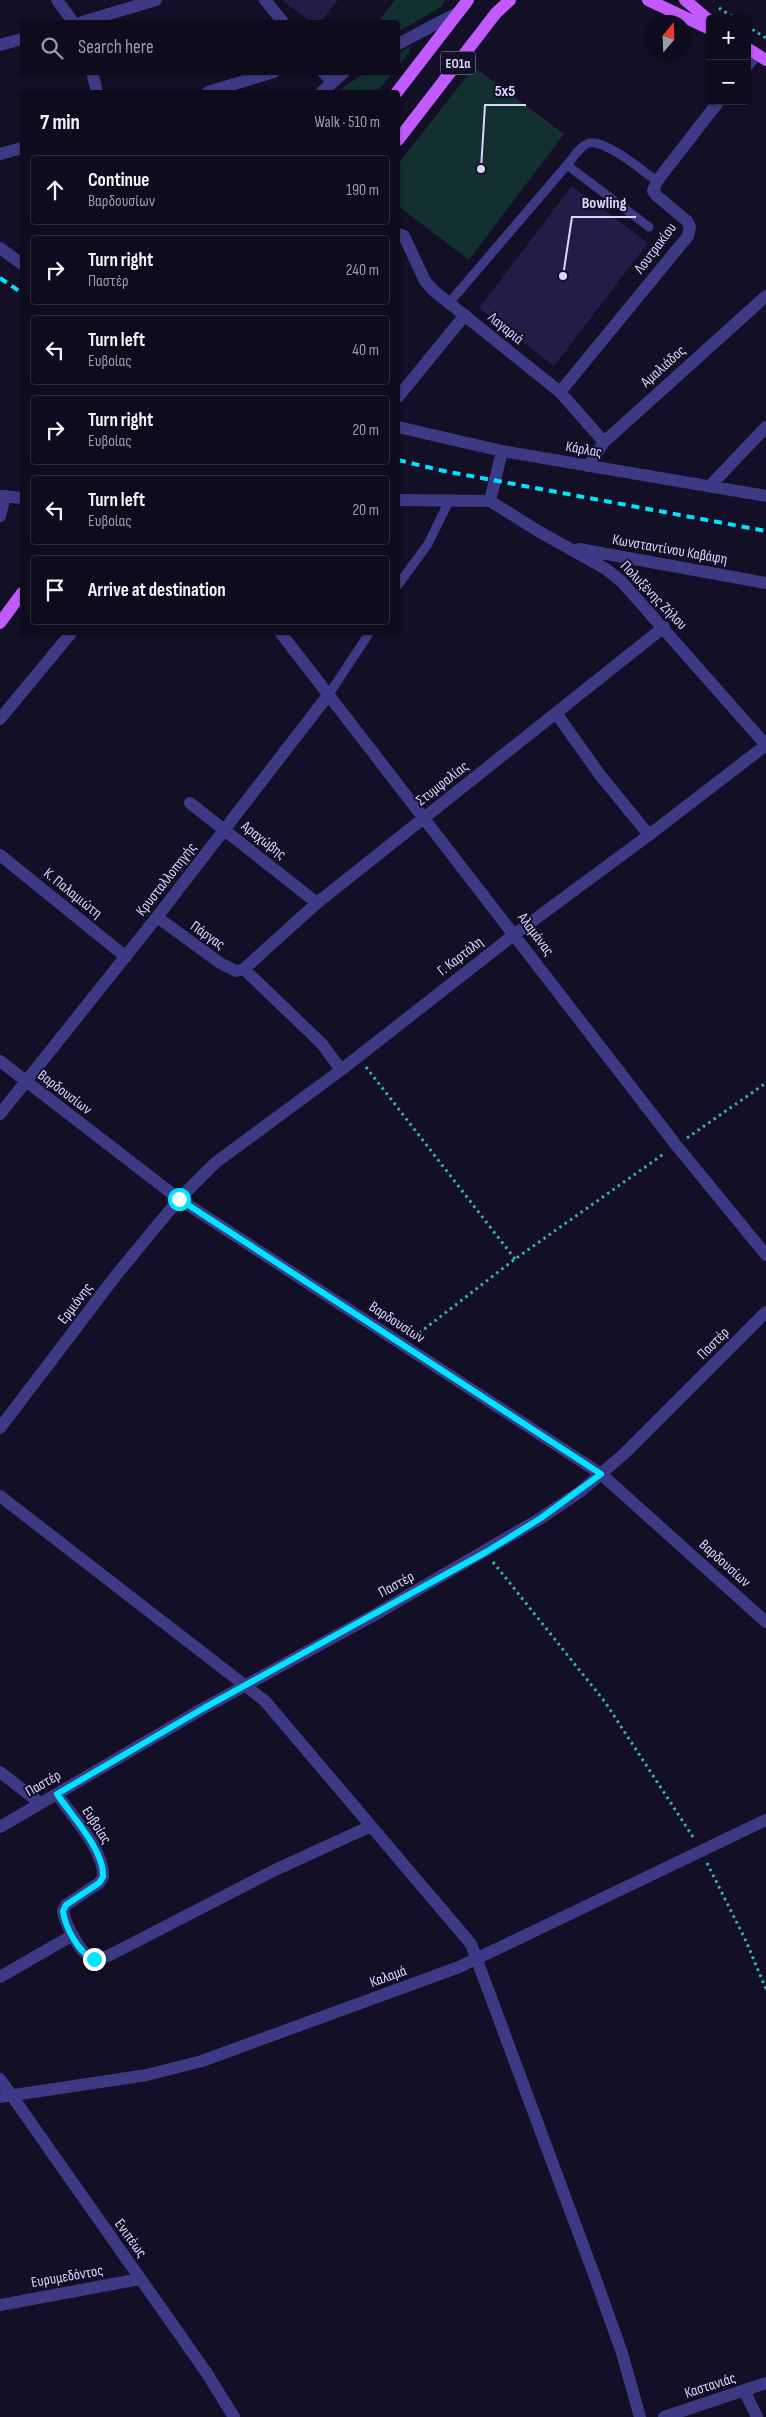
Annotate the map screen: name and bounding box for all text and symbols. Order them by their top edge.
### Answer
north arrow [646,15,691,60]
map controls [706,15,751,105]
button: + [706,15,751,60]
search box [20,20,400,75]
icon: search [38,34,66,62]
text: Search here [78,36,154,59]
road number: ΕΟ1α [440,52,476,74]
button: − [706,60,751,105]
callout: 5x5 [485,74,526,105]
text: 5x5 [495,82,515,101]
text: 7 min [40,110,80,135]
text: Walk · 510 m [315,113,380,132]
text: Continue [88,169,149,192]
icon: ahead [41,176,69,204]
text: 190 m [346,181,379,200]
callout: Bowling [572,186,636,217]
text: Βαρδουσίων [88,192,155,211]
text: Bowling [582,194,627,213]
street label: Λουτρακίου [629,219,681,278]
text: Turn right [88,249,153,272]
icon: right [41,256,69,284]
text: 240 m [346,261,379,280]
text: Παστέρ [88,272,129,291]
street label: Λαγαριά [483,308,528,349]
text: Turn left [88,329,145,352]
icon: left [41,336,69,364]
text: 40 m [352,341,379,360]
street label: Αμαλιάδος [636,341,690,392]
text: Ευβοίας [88,352,132,371]
text: Turn right [88,409,153,432]
icon: right [41,416,69,444]
text: 20 m [352,421,379,440]
text: Ευβοίας [88,432,132,451]
street label: Κάρλας [564,437,604,462]
text: Turn left [88,489,145,512]
icon: left [41,496,69,524]
text: 20 m [352,501,379,520]
text: Ευβοίας [88,512,132,531]
street label: Κωνσταντίνου Καβάφη [611,530,729,569]
street label: Πολυξένης Ζήλου [616,557,691,634]
icon: arrive [41,576,69,604]
text: Arrive at destination [88,579,226,602]
street label: Στυμφαλίας [412,757,472,810]
street label: Αραχώβης [236,816,290,864]
street label: Κρυσταλλοπηγής [132,839,201,920]
street label: Κ. Παλαμιώτη [39,864,106,923]
street label: Αλαμάνας [513,908,558,960]
street label: Πάργας [187,917,229,954]
street label: Γ. Καρτάλη [434,933,487,980]
street label: Βαρδουσίων [34,1066,96,1119]
route start [168,1188,191,1211]
street label: Ερμιόνης [54,1279,97,1328]
street label: Βαρδουσίων [365,1297,428,1348]
street label: Παστέρ [693,1323,734,1364]
street label: Βαρδουσίων [695,1535,754,1592]
street label: Παστέρ [375,1567,417,1602]
street label: Παστέρ [22,1766,64,1801]
street label: Ευβοίας [77,1803,116,1848]
route end [83,1948,106,1971]
street label: Καλαμά [367,1961,410,1992]
street label: Ενιπέως [110,2215,151,2261]
street label: Ευρυμεδόντος [29,2261,105,2292]
street label: Καστανιάς [682,2368,738,2403]

